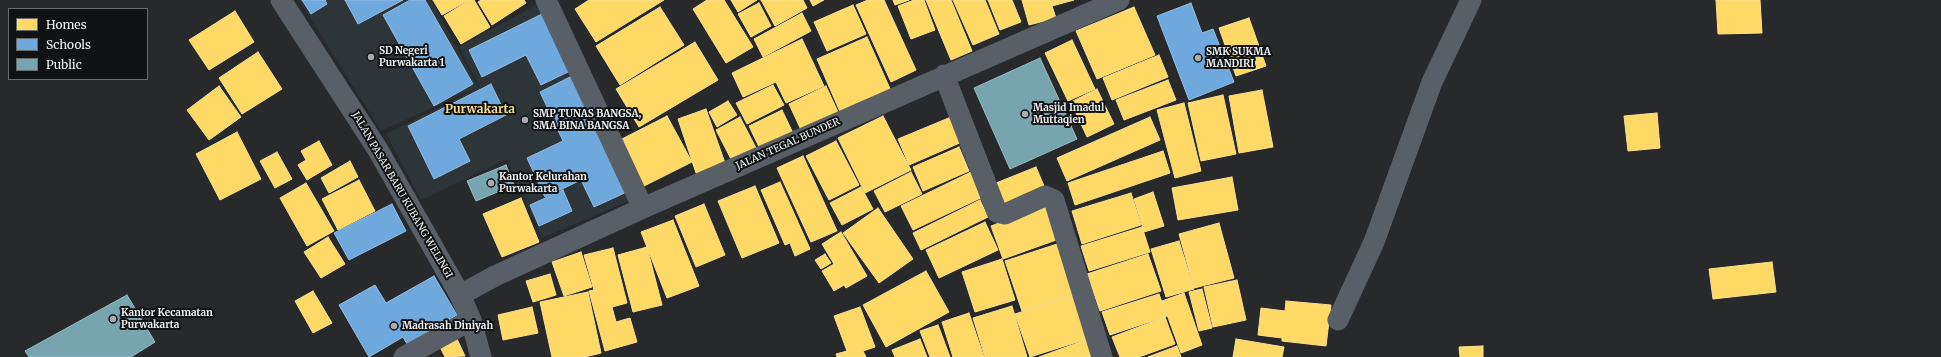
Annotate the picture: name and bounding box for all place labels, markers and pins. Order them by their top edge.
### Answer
place label: SD Negeri Purwakarta 1 [379,45,444,68]
place label: SMK SUKMA MANDIRI [1206,46,1271,70]
marker: SD Negeri Purwakarta 1 [366,52,376,62]
marker: SMK SUKMA MANDIRI [1193,53,1203,63]
place label: Masjid Imadul Muttaqien [1033,102,1104,126]
place label: SMP TUNAS BANGSA, SMA BINA BANGSA [533,108,641,132]
marker: Masjid Imadul Muttaqien [1020,109,1030,119]
marker: SMP TUNAS BANGSA, SMA BINA BANGSA [520,115,530,125]
place label: Kantor Kelurahan Purwakarta [499,171,587,194]
marker: Kantor Kelurahan Purwakarta [486,178,496,188]
place label: Kantor Kecamatan Purwakarta [121,307,213,330]
marker: Kantor Kecamatan Purwakarta [108,314,118,324]
place label: Madrasah Diniyah [402,320,493,332]
marker: Madrasah Diniyah [389,321,399,331]

